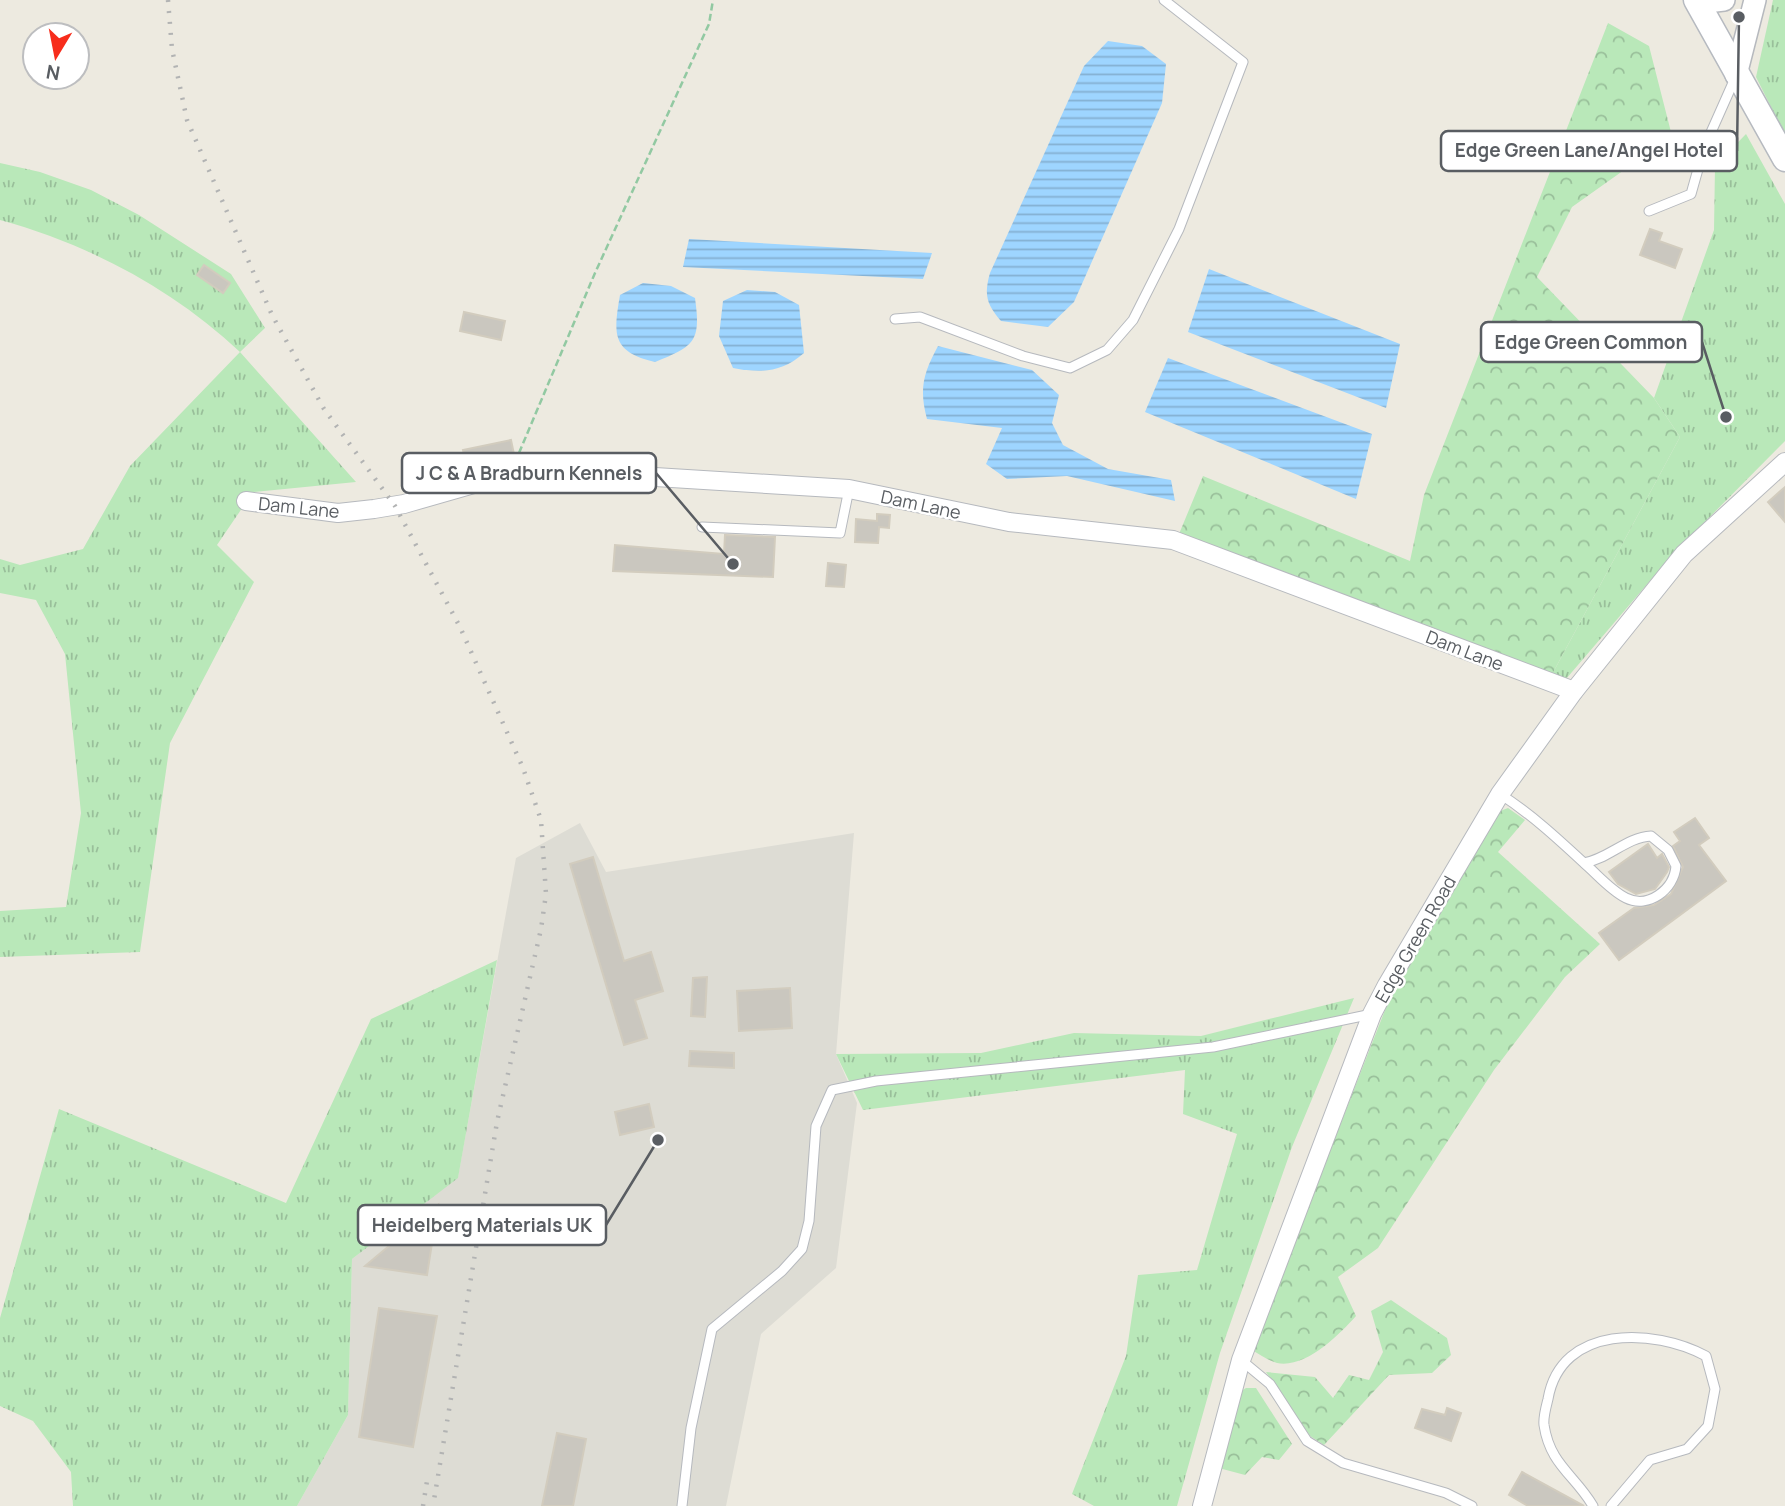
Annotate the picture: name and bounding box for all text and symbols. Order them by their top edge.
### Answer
north arrow [21,21,91,91]
text: N [44,59,62,87]
callout: Edge Green Lane/Angel Hotel [1441,131,1737,171]
text: Edge Green Lane/Angel Hotel [1455,137,1723,163]
callout: Edge Green Common [1481,322,1702,362]
text: Edge Green Common [1495,329,1687,355]
callout: J C & A Bradburn Kennels [402,453,656,493]
text: J C & A Bradburn Kennels [416,460,642,486]
street label: Dam Lane [879,484,963,524]
street label: Dam Lane [257,491,341,523]
street label: Dam Lane [1423,624,1507,676]
street label: Edge Green Road [1369,871,1461,1007]
callout: Heidelberg Materials UK [358,1205,606,1245]
text: Heidelberg Materials UK [372,1212,593,1238]

